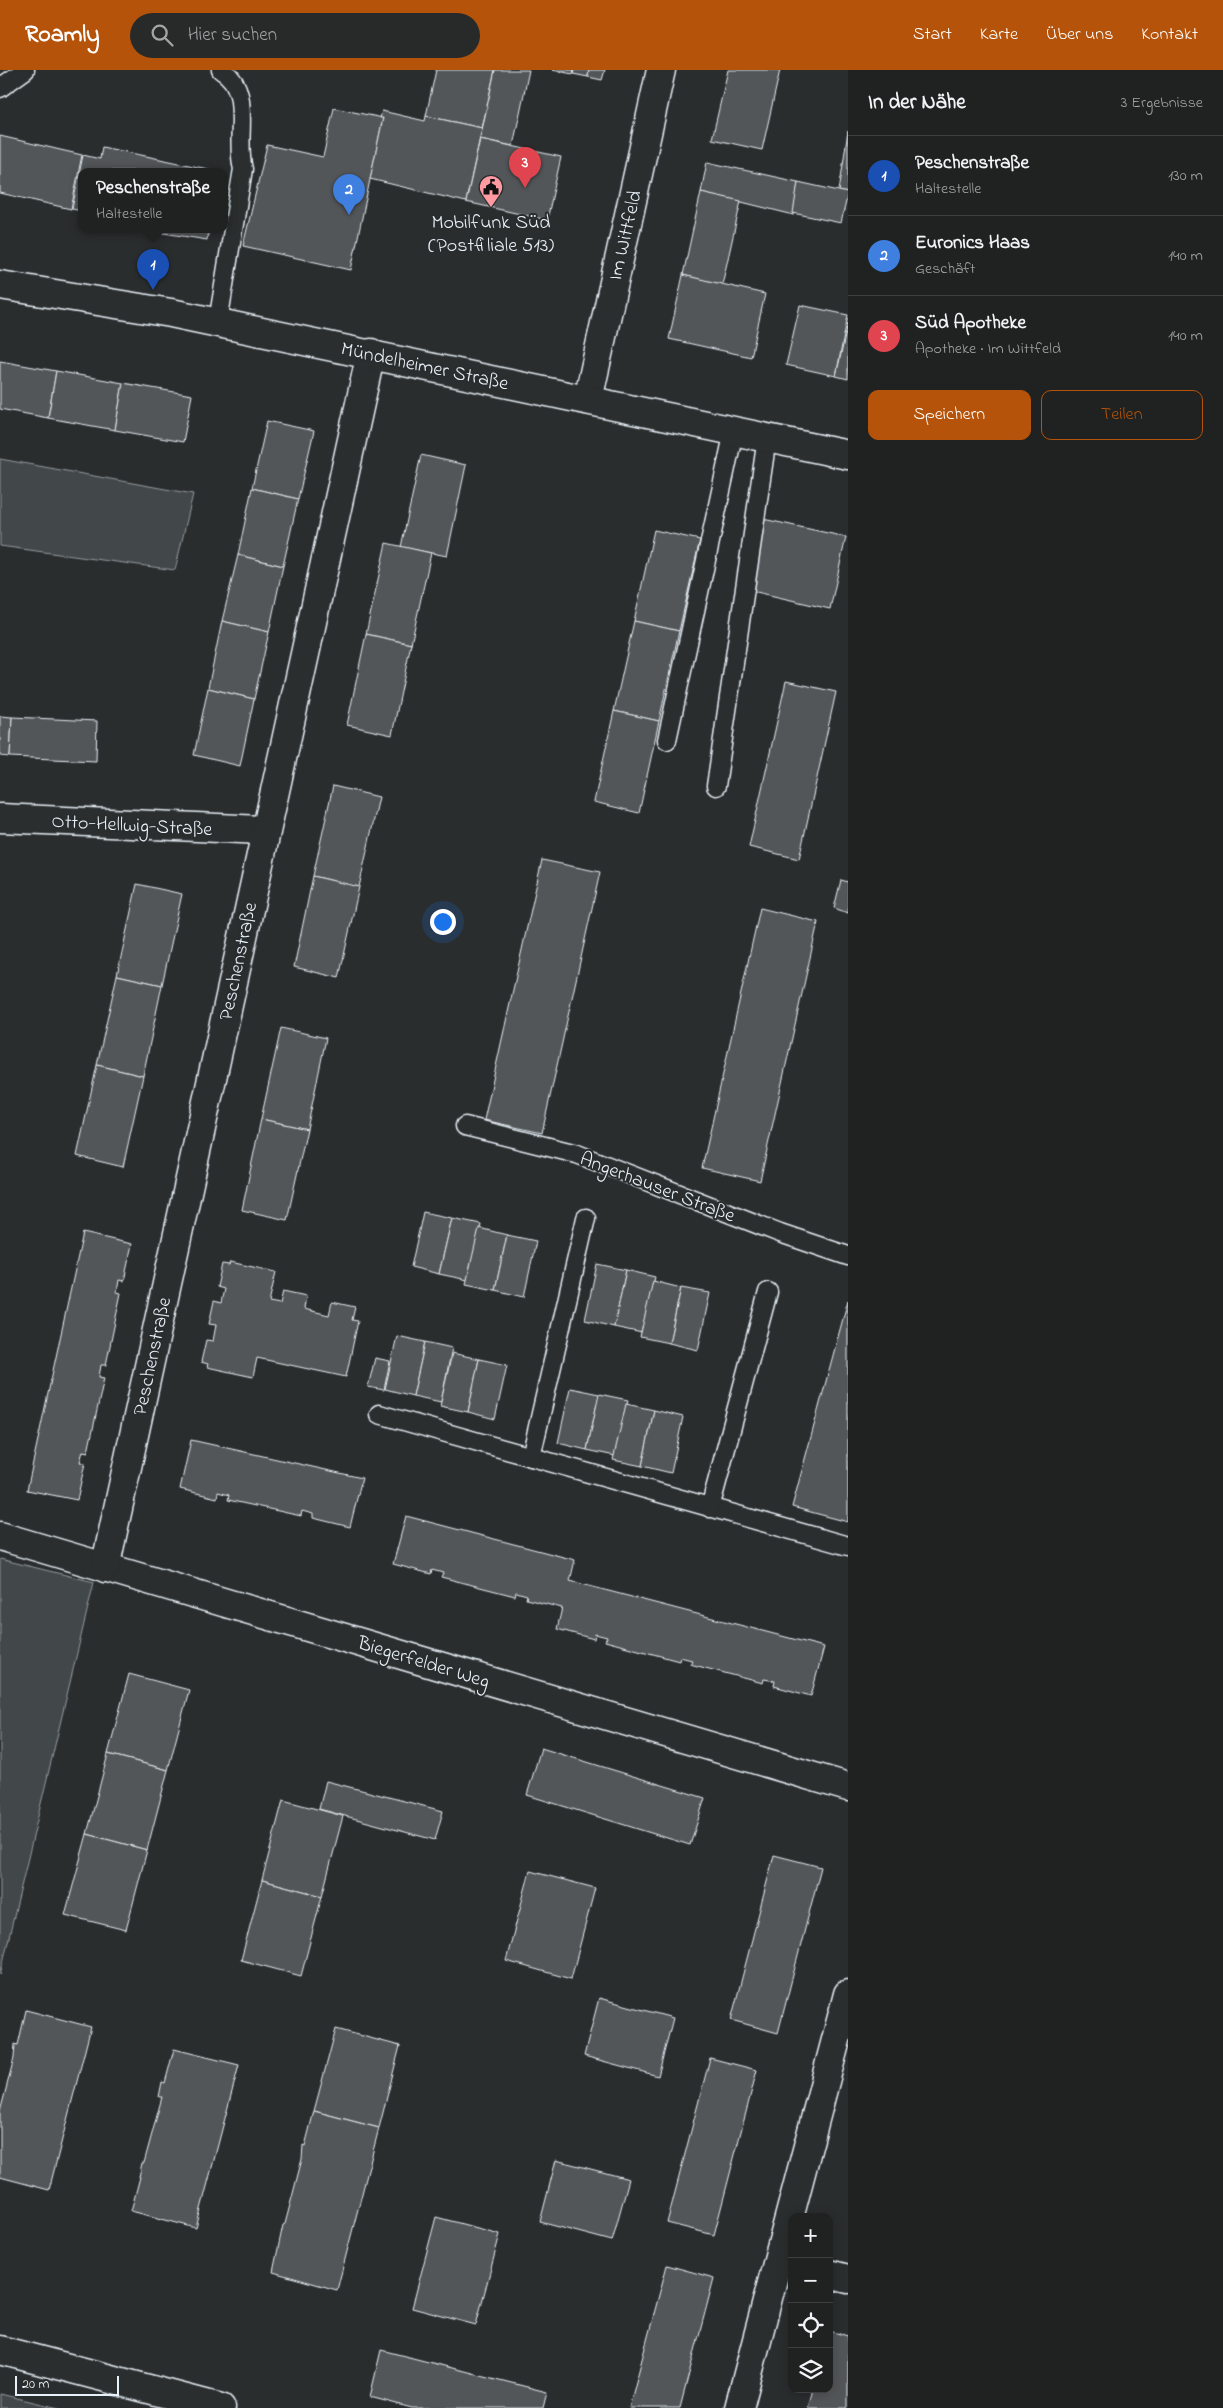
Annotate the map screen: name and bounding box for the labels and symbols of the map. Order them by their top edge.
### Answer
pin: 3 [509,147,541,188]
pin: 2 [333,174,365,215]
public building icon: Mobilfunk Süd (Postfiliale 513) [478,174,504,208]
street label: Im Wittfeld [602,188,651,283]
place label: Mobilfunk Süd (Postfiliale 513) [428,209,554,261]
pin: 1 [137,249,169,290]
street label: Mündelheimer Straße [338,336,511,399]
street label: Otto-Hellwig-Straße [51,808,213,846]
street label: Peschenstraße [213,900,266,1023]
your location [430,909,456,935]
street label: Angerhauser Straße [575,1145,739,1232]
street label: Peschenstraße [127,1295,180,1418]
street label: Biegerfelder Weg [352,1629,493,1698]
scale bar [15,2373,119,2396]

